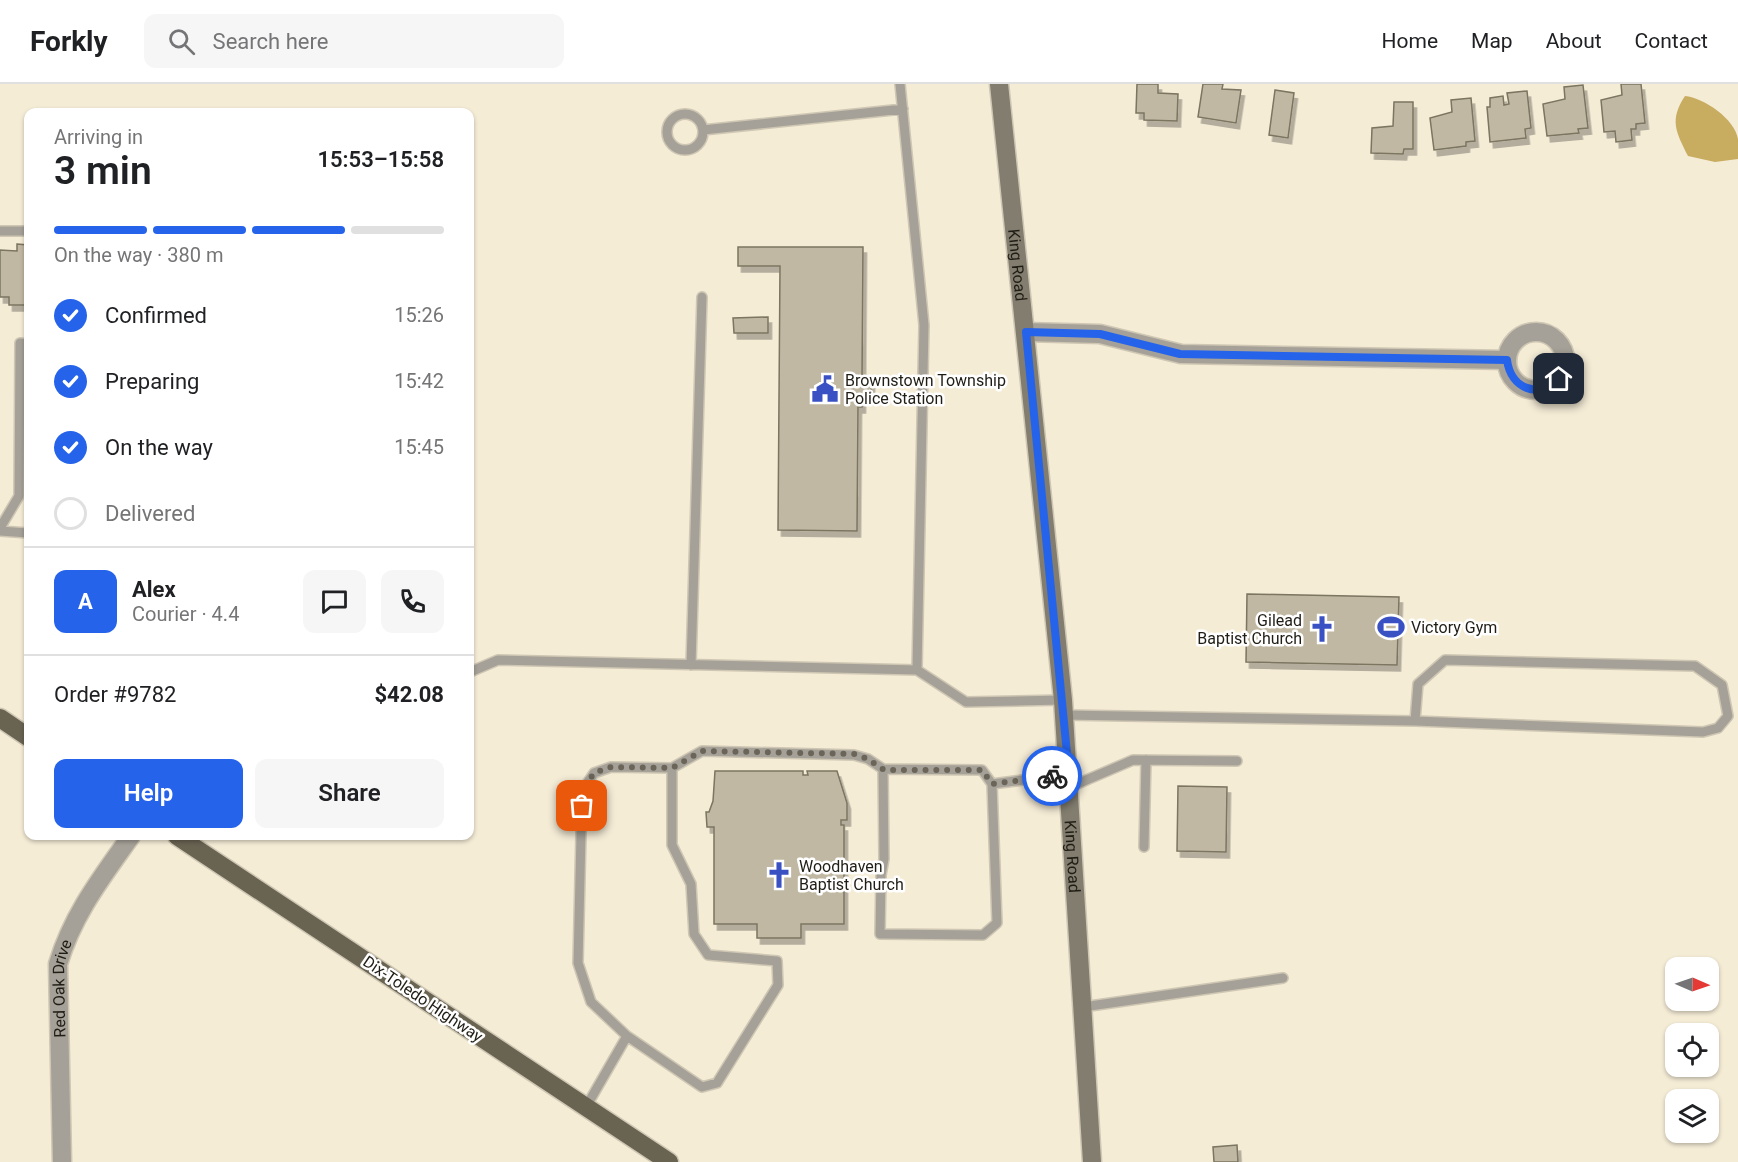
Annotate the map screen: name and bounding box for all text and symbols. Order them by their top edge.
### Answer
search box [144,14,564,68]
text: Forkly [30,25,108,58]
icon: search [165,25,198,58]
text: Search here [213,29,328,54]
text: Home [1382,29,1438,53]
text: Map [1471,29,1513,53]
text: About [1546,29,1602,53]
text: Contact [1635,29,1708,53]
text: Arriving in [54,125,143,149]
text: 15:53–15:58 [317,147,444,172]
text: 3 min [54,148,152,194]
street label: King Road [1005,228,1031,302]
text: On the way · 380 m [54,243,223,267]
icon: check [54,299,87,332]
text: Confirmed [105,303,207,328]
text: 15:26 [394,303,444,327]
pin [1533,353,1584,404]
icon: home [1542,362,1575,395]
icon: check [54,365,87,398]
text: Preparing [105,369,199,394]
text: 15:42 [394,369,444,393]
place label: Brownstown Township Police Station [845,371,1006,408]
public building icon: Brownstown Township Police Station [810,374,840,404]
icon: check [54,431,87,464]
text: On the way [105,435,213,460]
text: 15:45 [394,435,444,459]
text: Delivered [105,501,195,526]
button: chat [303,570,366,633]
button: phone [381,570,444,633]
text: Alex [132,577,176,602]
text: A [78,589,93,614]
text: Courier · 4.4 [132,602,239,626]
place label: Gilead Baptist Church [1197,611,1302,648]
sports icon: Victory Gym [1376,612,1406,642]
church icon: Gilead Baptist Church [1307,614,1337,644]
place label: Victory Gym [1411,618,1497,637]
text: Order #9782 [54,682,176,707]
text: $42.08 [375,682,444,707]
courier [1022,746,1082,806]
button: Help [54,759,243,828]
button: Share [255,759,444,828]
icon: bike [1036,760,1069,793]
pin [556,780,607,831]
icon: bag [565,789,598,822]
street label: King Road [1061,820,1085,893]
place label: Woodhaven Baptist Church [799,857,904,894]
church icon: Woodhaven Baptist Church [764,860,794,890]
street label: Red Oak Drive [49,936,75,1038]
street label: Dix-Toledo Highway [359,952,487,1046]
north arrow [1665,957,1719,1011]
map controls [1665,957,1719,1143]
button: locate [1665,1023,1719,1077]
button: layers [1665,1089,1719,1143]

